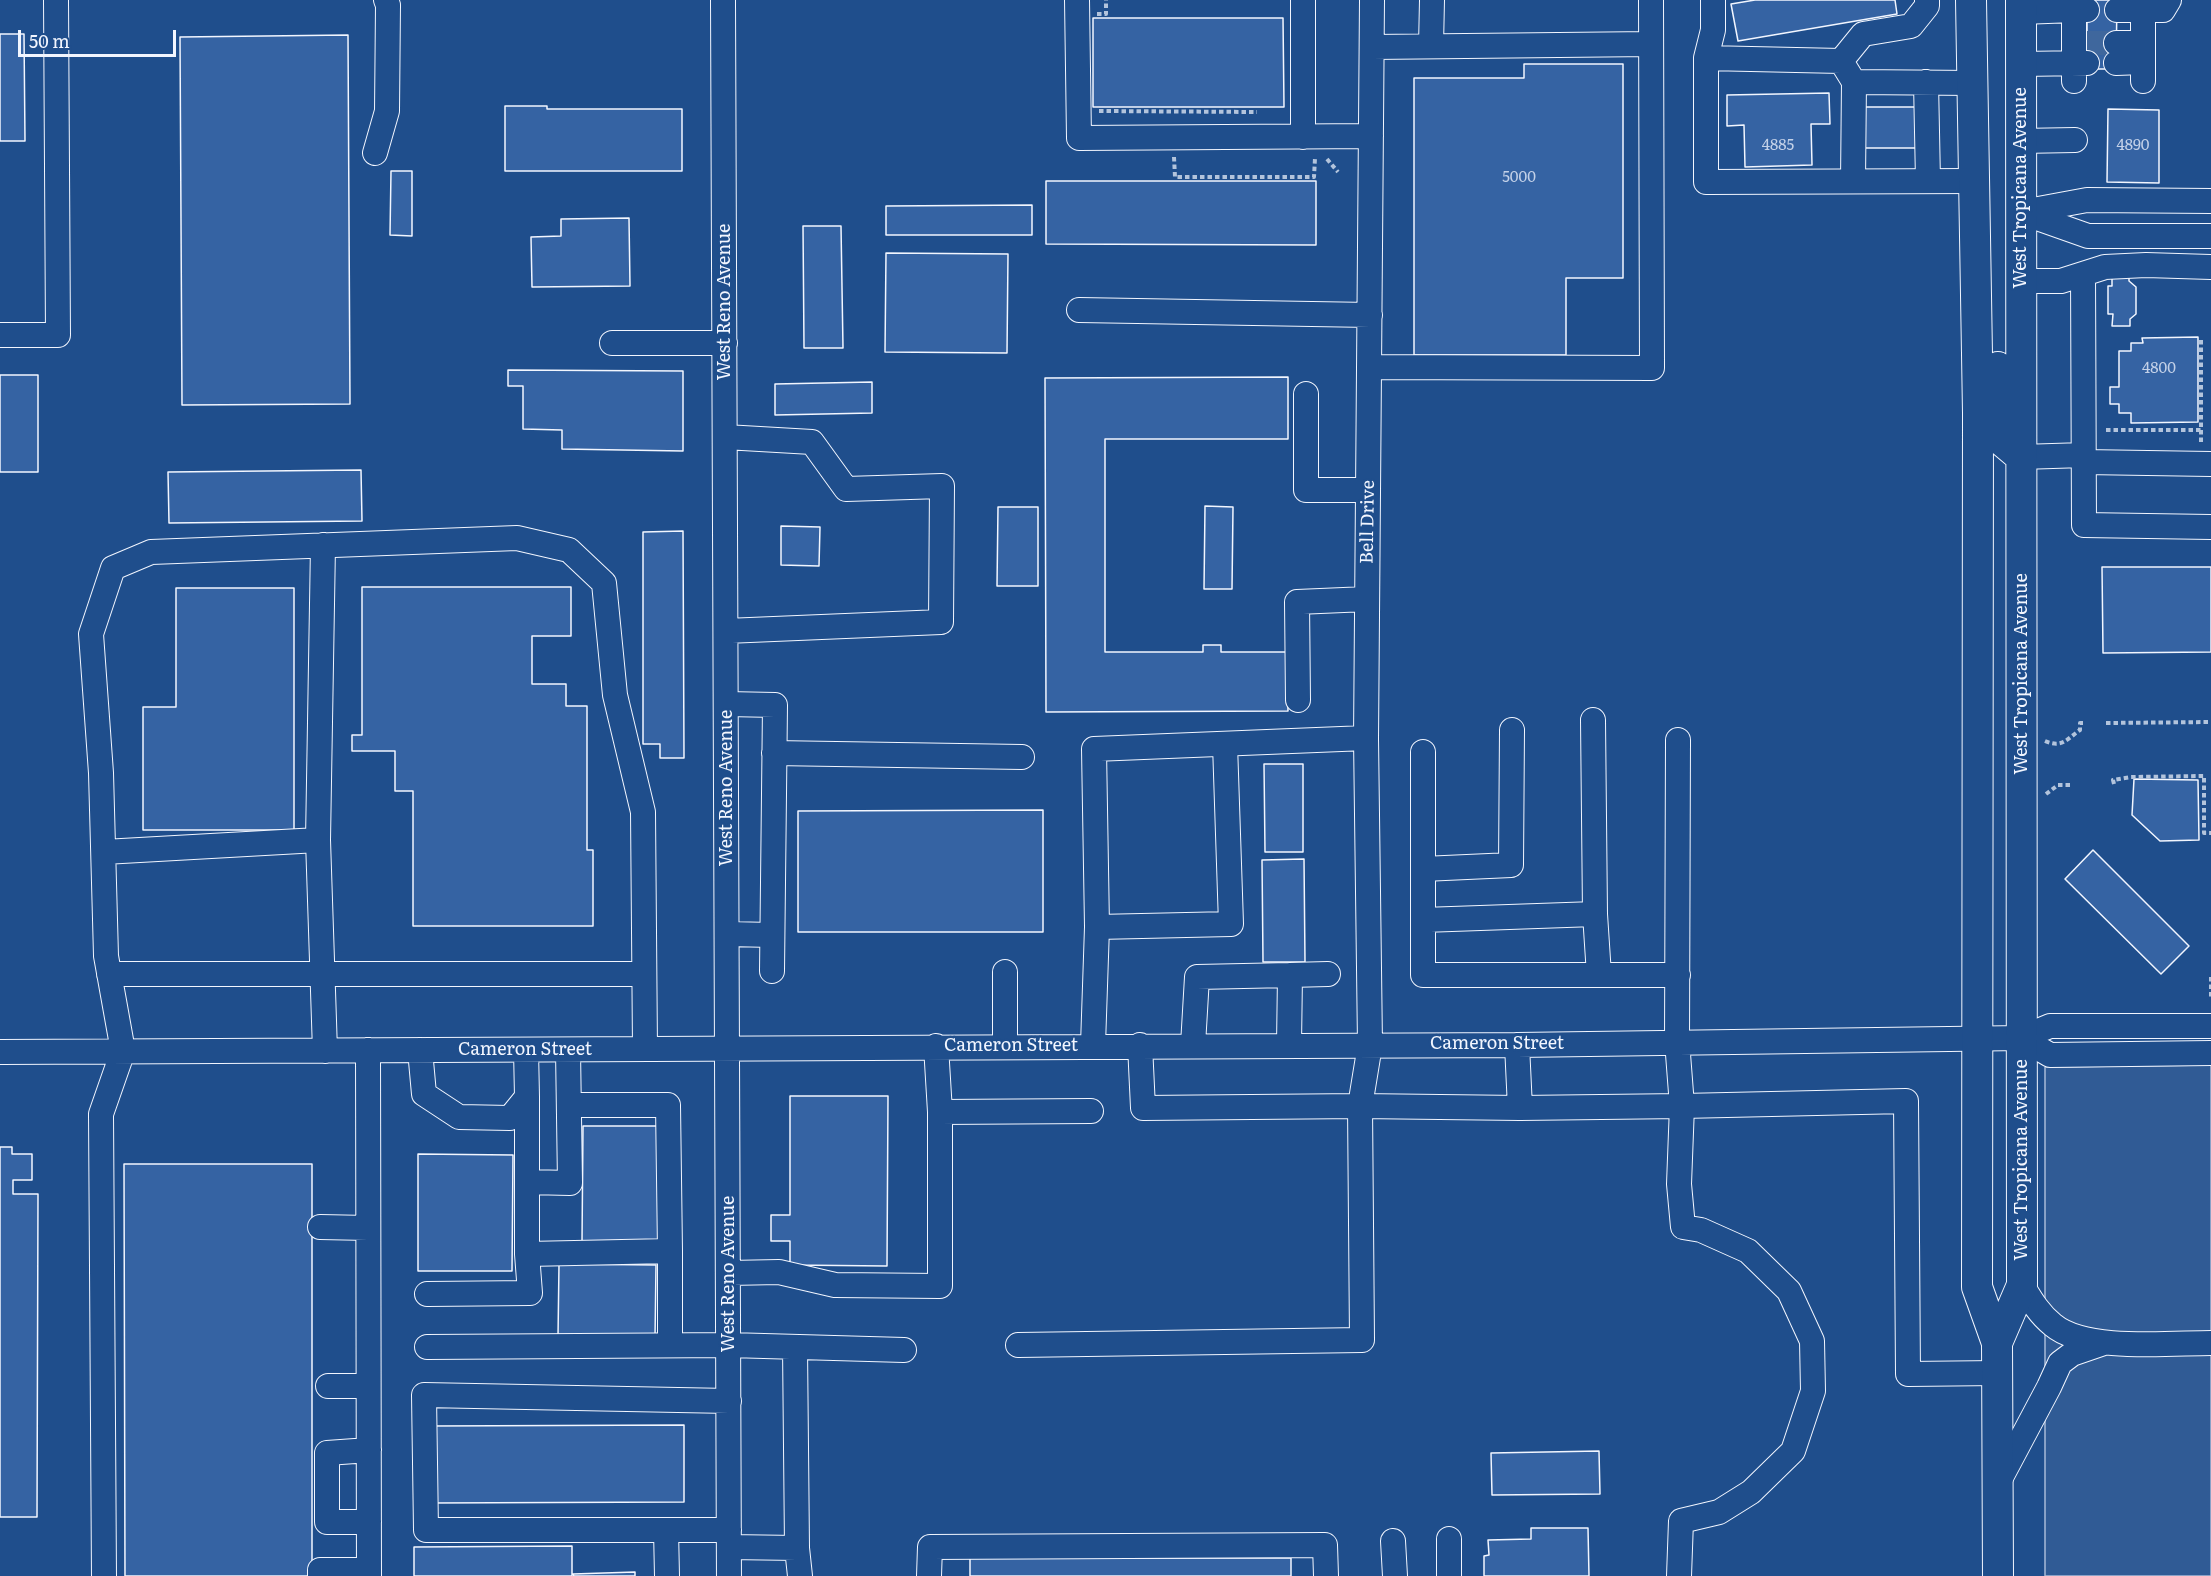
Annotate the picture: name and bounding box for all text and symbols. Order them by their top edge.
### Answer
scale bar [21,18,178,56]
text: 50 m [29,27,70,54]
street label: West Tropicana Avenue [2010,87,2032,289]
house number: 4885 [1762,137,1794,155]
house number: 4890 [2116,137,2150,155]
house number: 5000 [1502,169,1536,187]
street label: West Reno Avenue [714,224,736,380]
house number: 4800 [2142,360,2176,378]
street label: Bell Drive [1356,480,1380,564]
street label: West Tropicana Avenue [2011,573,2033,775]
street label: West Reno Avenue [716,710,738,866]
street label: Cameron Street [1430,1033,1564,1055]
street label: Cameron Street [944,1035,1078,1057]
street label: Cameron Street [458,1039,592,1061]
street label: West Tropicana Avenue [2011,1059,2033,1261]
street label: West Reno Avenue [718,1196,740,1352]

